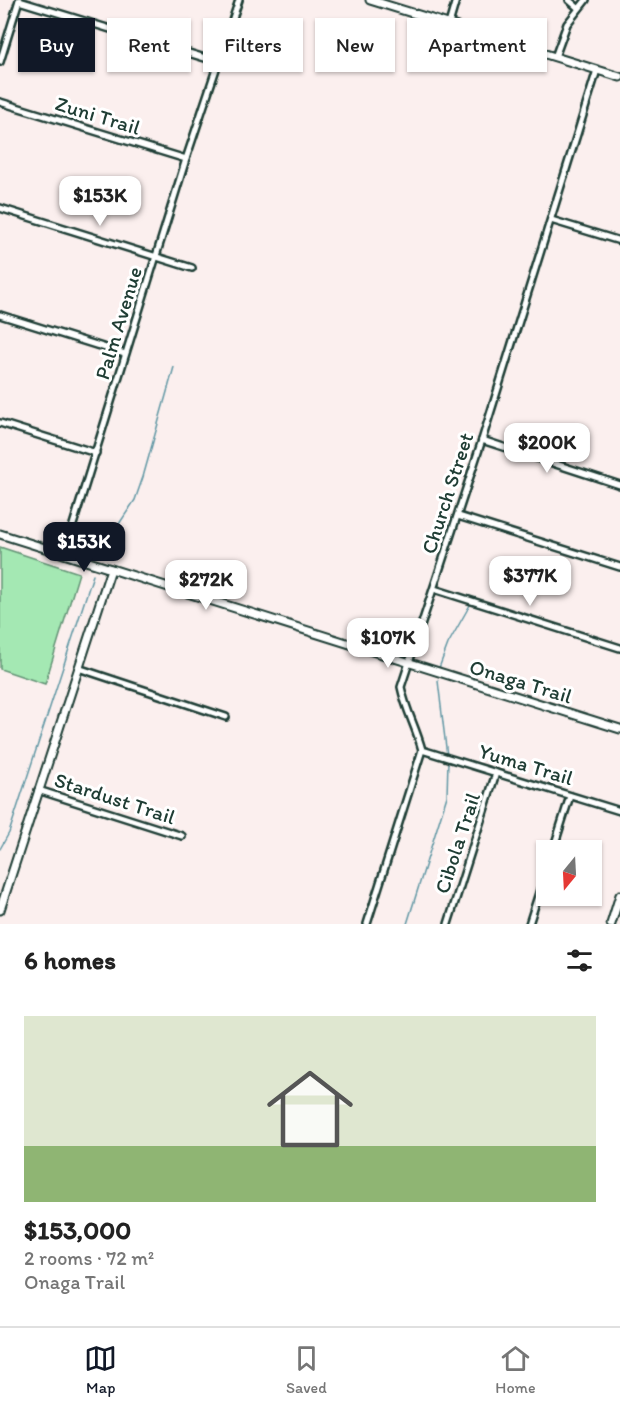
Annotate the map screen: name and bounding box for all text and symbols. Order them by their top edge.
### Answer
chip: Buy [18,18,95,72]
chip: Rent [107,18,191,72]
chip: Filters [203,18,303,72]
chip: New [315,18,395,72]
chip: Apartment [407,18,547,72]
street label: Zuni Trail [53,90,144,140]
pin: $153K [58,176,142,227]
text: $153K [73,183,127,207]
street label: Palm Avenue [89,264,147,382]
pin: $200K [505,423,589,474]
street label: Church Street [416,429,478,557]
text: $200K [518,430,576,454]
pin: $153K [42,522,126,573]
text: $153K [57,529,111,553]
pin: $377K [488,556,572,607]
pin: $272K [164,560,248,611]
text: $377K [503,563,557,587]
text: $272K [179,567,233,591]
pin: $107K [346,618,430,669]
text: $107K [361,625,415,649]
street label: Onaga Trail [467,654,575,708]
street label: Yuma Trail [476,738,576,790]
street label: Stardust Trail [51,767,179,829]
street label: Cibola Trail [429,789,485,897]
north arrow [536,840,602,906]
map controls [536,840,602,906]
text: 6 homes [24,944,116,976]
icon: filters [563,944,596,977]
icon: home [256,1055,364,1163]
text: $153,000 [24,1214,131,1246]
text: 2 rooms · 72 m² [24,1246,154,1270]
text: Onaga Trail [24,1270,125,1294]
tab: Map [84,1342,117,1397]
tab: Saved [286,1342,327,1397]
tab: Home [495,1342,536,1397]

